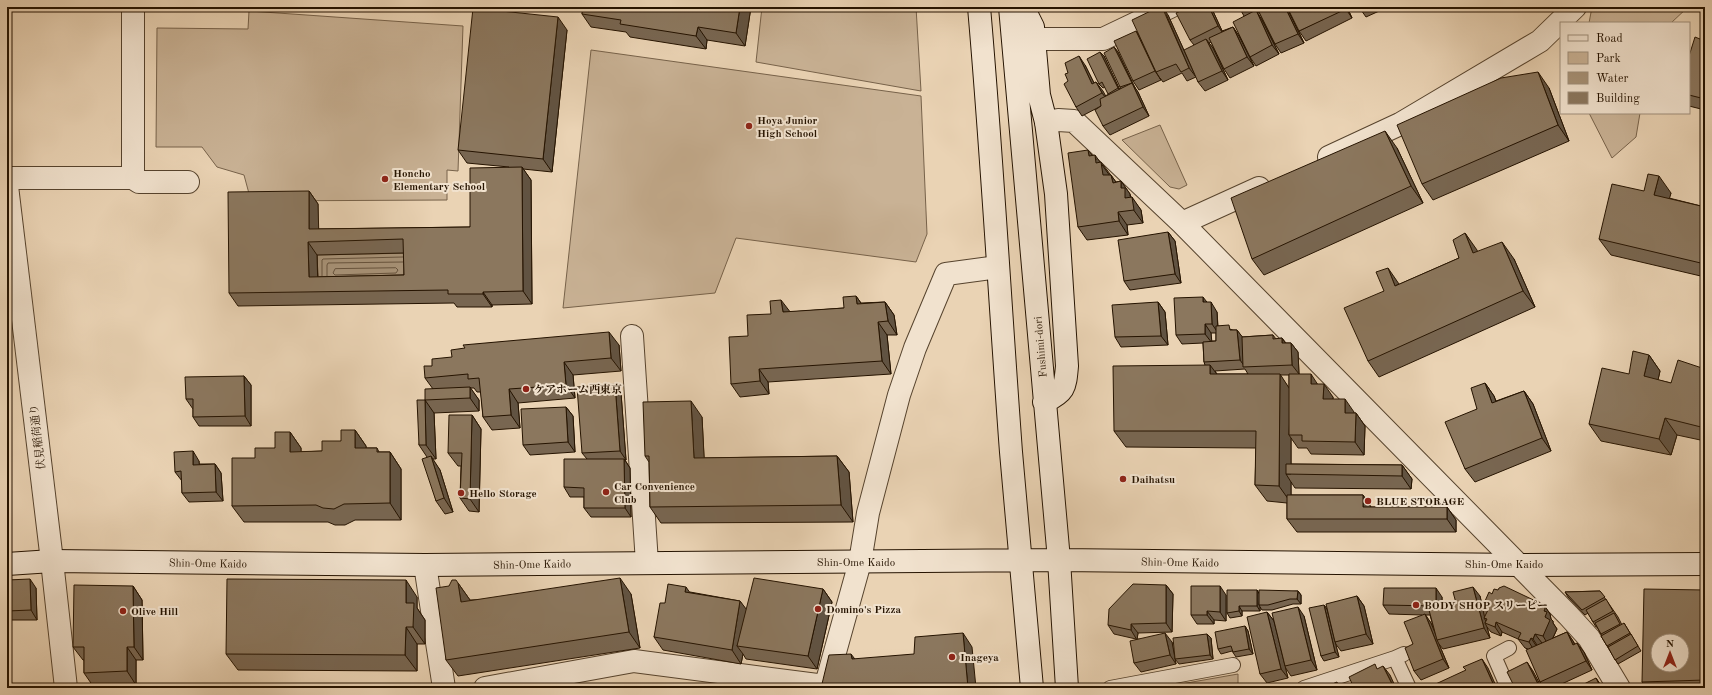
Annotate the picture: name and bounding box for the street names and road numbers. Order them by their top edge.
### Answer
street label: Fushimi-dori [1033,316,1050,378]
street label: 伏見稲荷通り [27,403,48,470]
street label: Shin-Ome Kaido [1141,557,1219,570]
street label: Shin-Ome Kaido [169,558,247,571]
street label: Shin-Ome Kaido [817,558,895,569]
street label: Shin-Ome Kaido [493,559,571,572]
street label: Shin-Ome Kaido [1465,560,1543,571]

